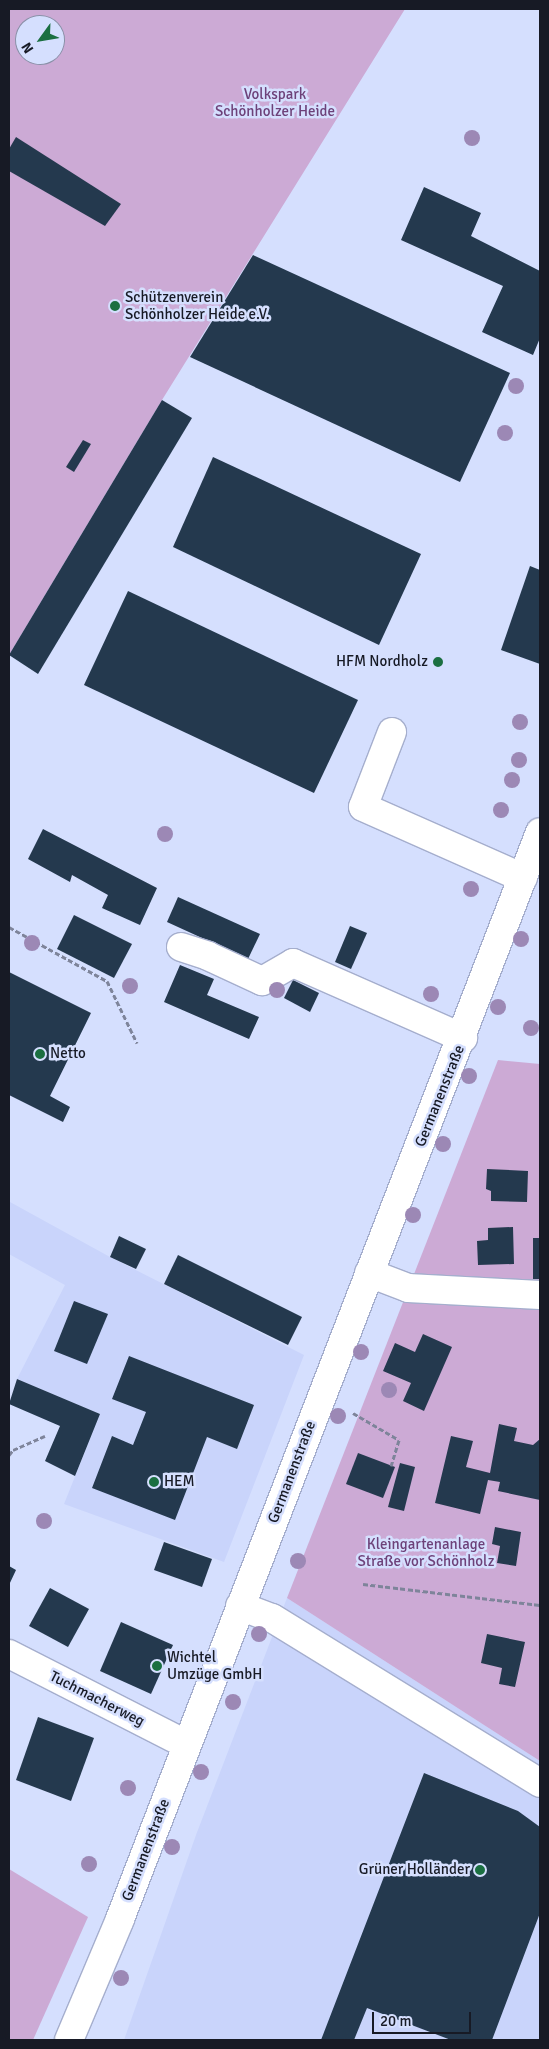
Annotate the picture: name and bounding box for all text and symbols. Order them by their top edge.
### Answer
north arrow [15,15,65,65]
text: N [18,39,37,56]
park label: Volkspark Schönholzer Heide [215,85,335,120]
place label: Schützenverein Schönholzer Heide e.V. [125,288,270,323]
marker: Schützenverein Schönholzer Heide e.V. [109,300,121,312]
place label: HFM Nordholz [336,653,428,671]
marker: HFM Nordholz [432,656,444,668]
street label: Germanenstraße [411,1043,469,1149]
place label: Netto [50,1045,86,1063]
marker: Netto [34,1048,46,1060]
street label: Germanenstraße [264,1418,320,1526]
place label: HEM [164,1473,195,1491]
marker: HEM [148,1476,160,1488]
park label: Kleingartenanlage Straße vor Schönholz [358,1535,494,1570]
place label: Wichtel Umzüge GmbH [167,1648,262,1683]
marker: Wichtel Umzüge GmbH [151,1660,163,1672]
street label: Tuchmacherweg [47,1667,147,1731]
street label: Germanenstraße [118,1796,174,1904]
place label: Grüner Holländer [359,1861,470,1879]
marker: Grüner Holländer [474,1864,486,1876]
scale bar [374,2002,473,2034]
text: 20 m [380,2012,411,2030]

